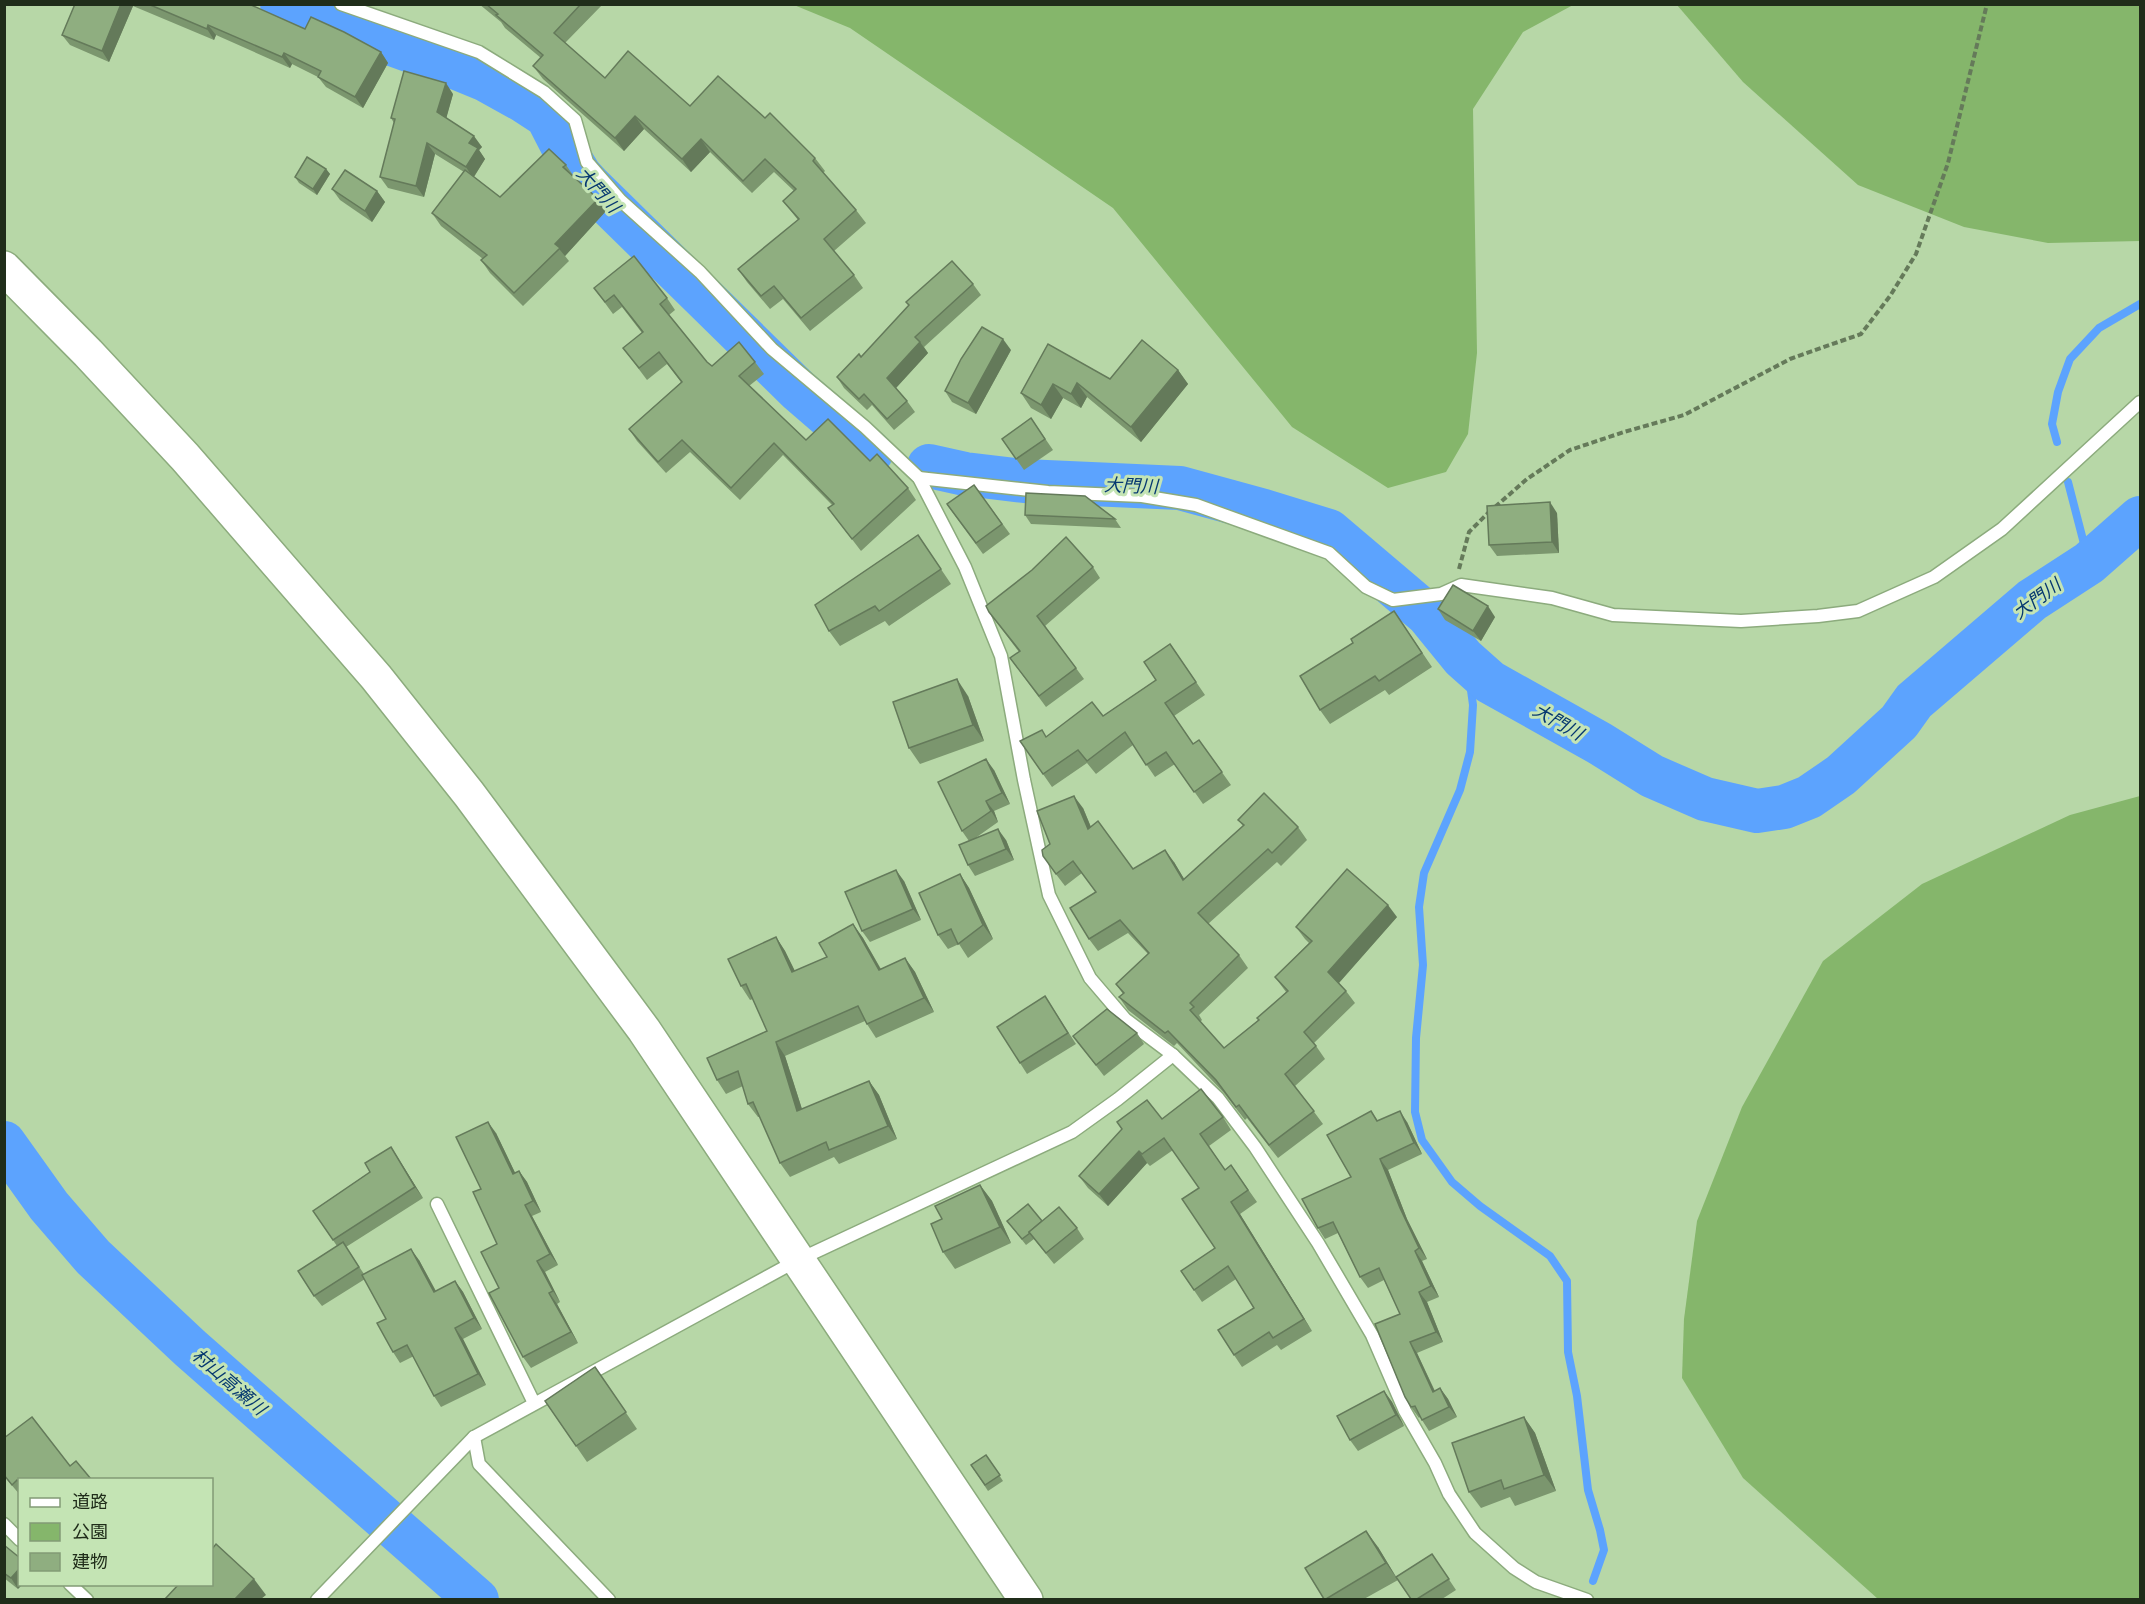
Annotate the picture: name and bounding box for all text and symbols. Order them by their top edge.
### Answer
water label: 大門川 [572,163,626,219]
water label: 大門川 [1104,474,1160,498]
water label: 大門川 [2009,573,2067,624]
water label: 大門川 [1529,699,1589,746]
water label: 村山高瀬川 [188,1344,272,1421]
legend [18,1478,213,1586]
text: 道路 [72,1491,108,1513]
text: 公園 [72,1521,108,1543]
text: 建物 [72,1551,108,1573]

